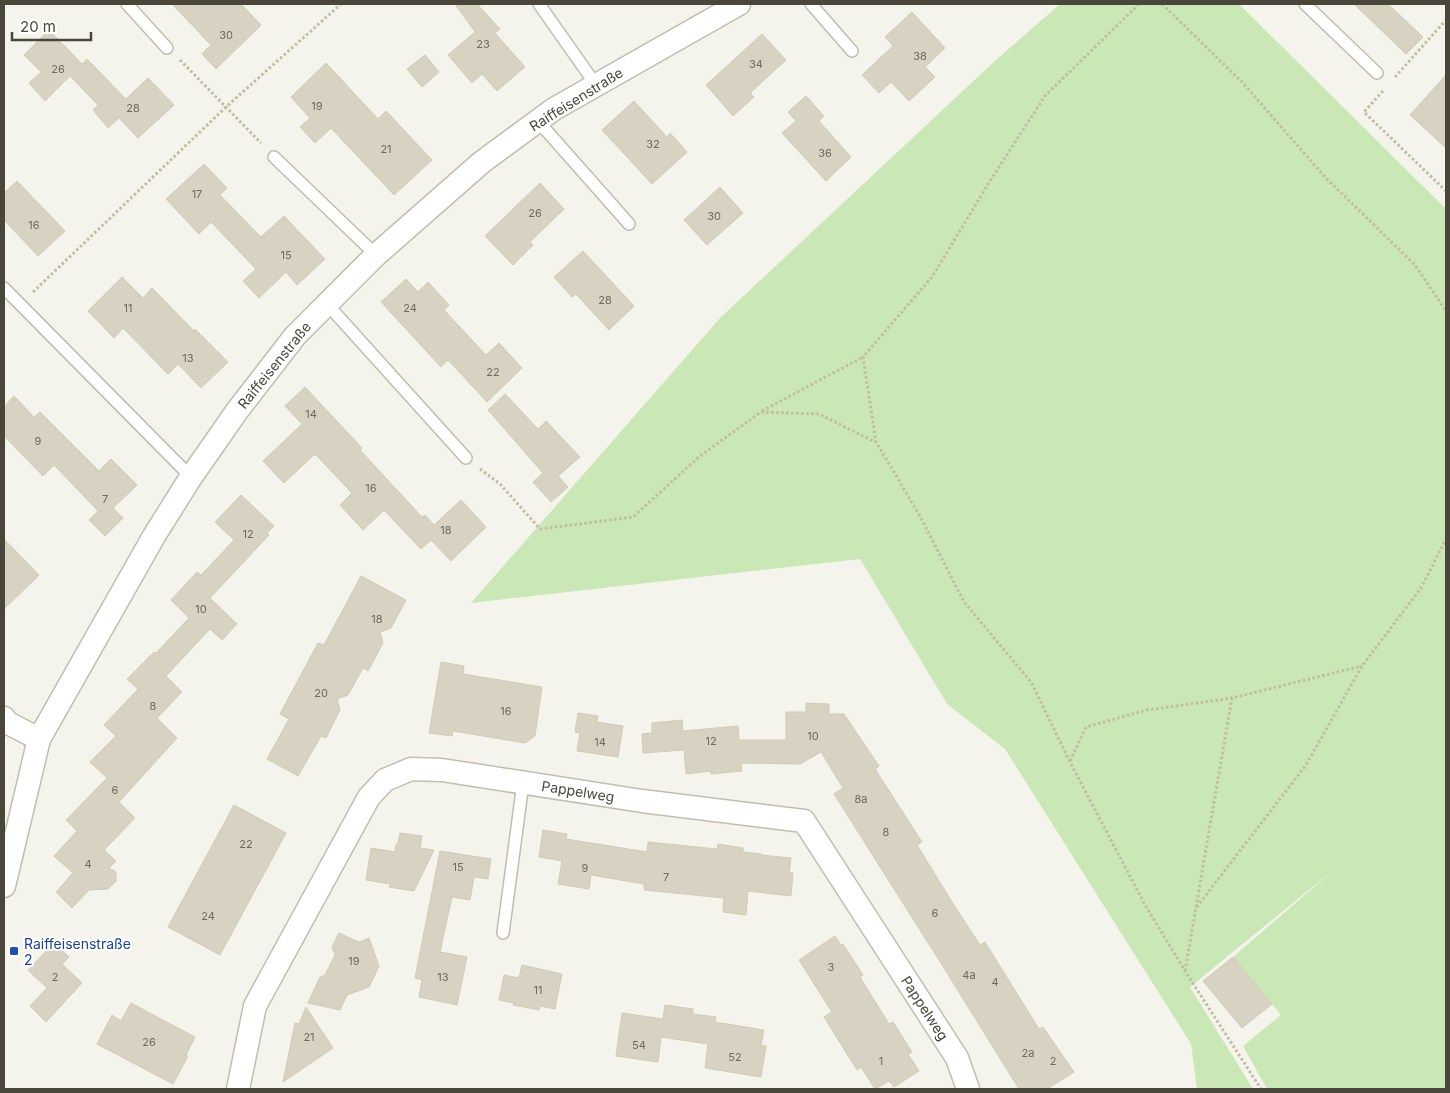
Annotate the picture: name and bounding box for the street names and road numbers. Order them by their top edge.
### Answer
street label: Raiffeisenstraße [526,63,626,135]
street label: Raiffeisenstraße [234,318,314,412]
street label: Pappelweg [540,777,616,805]
street label: Pappelweg [898,973,952,1043]

